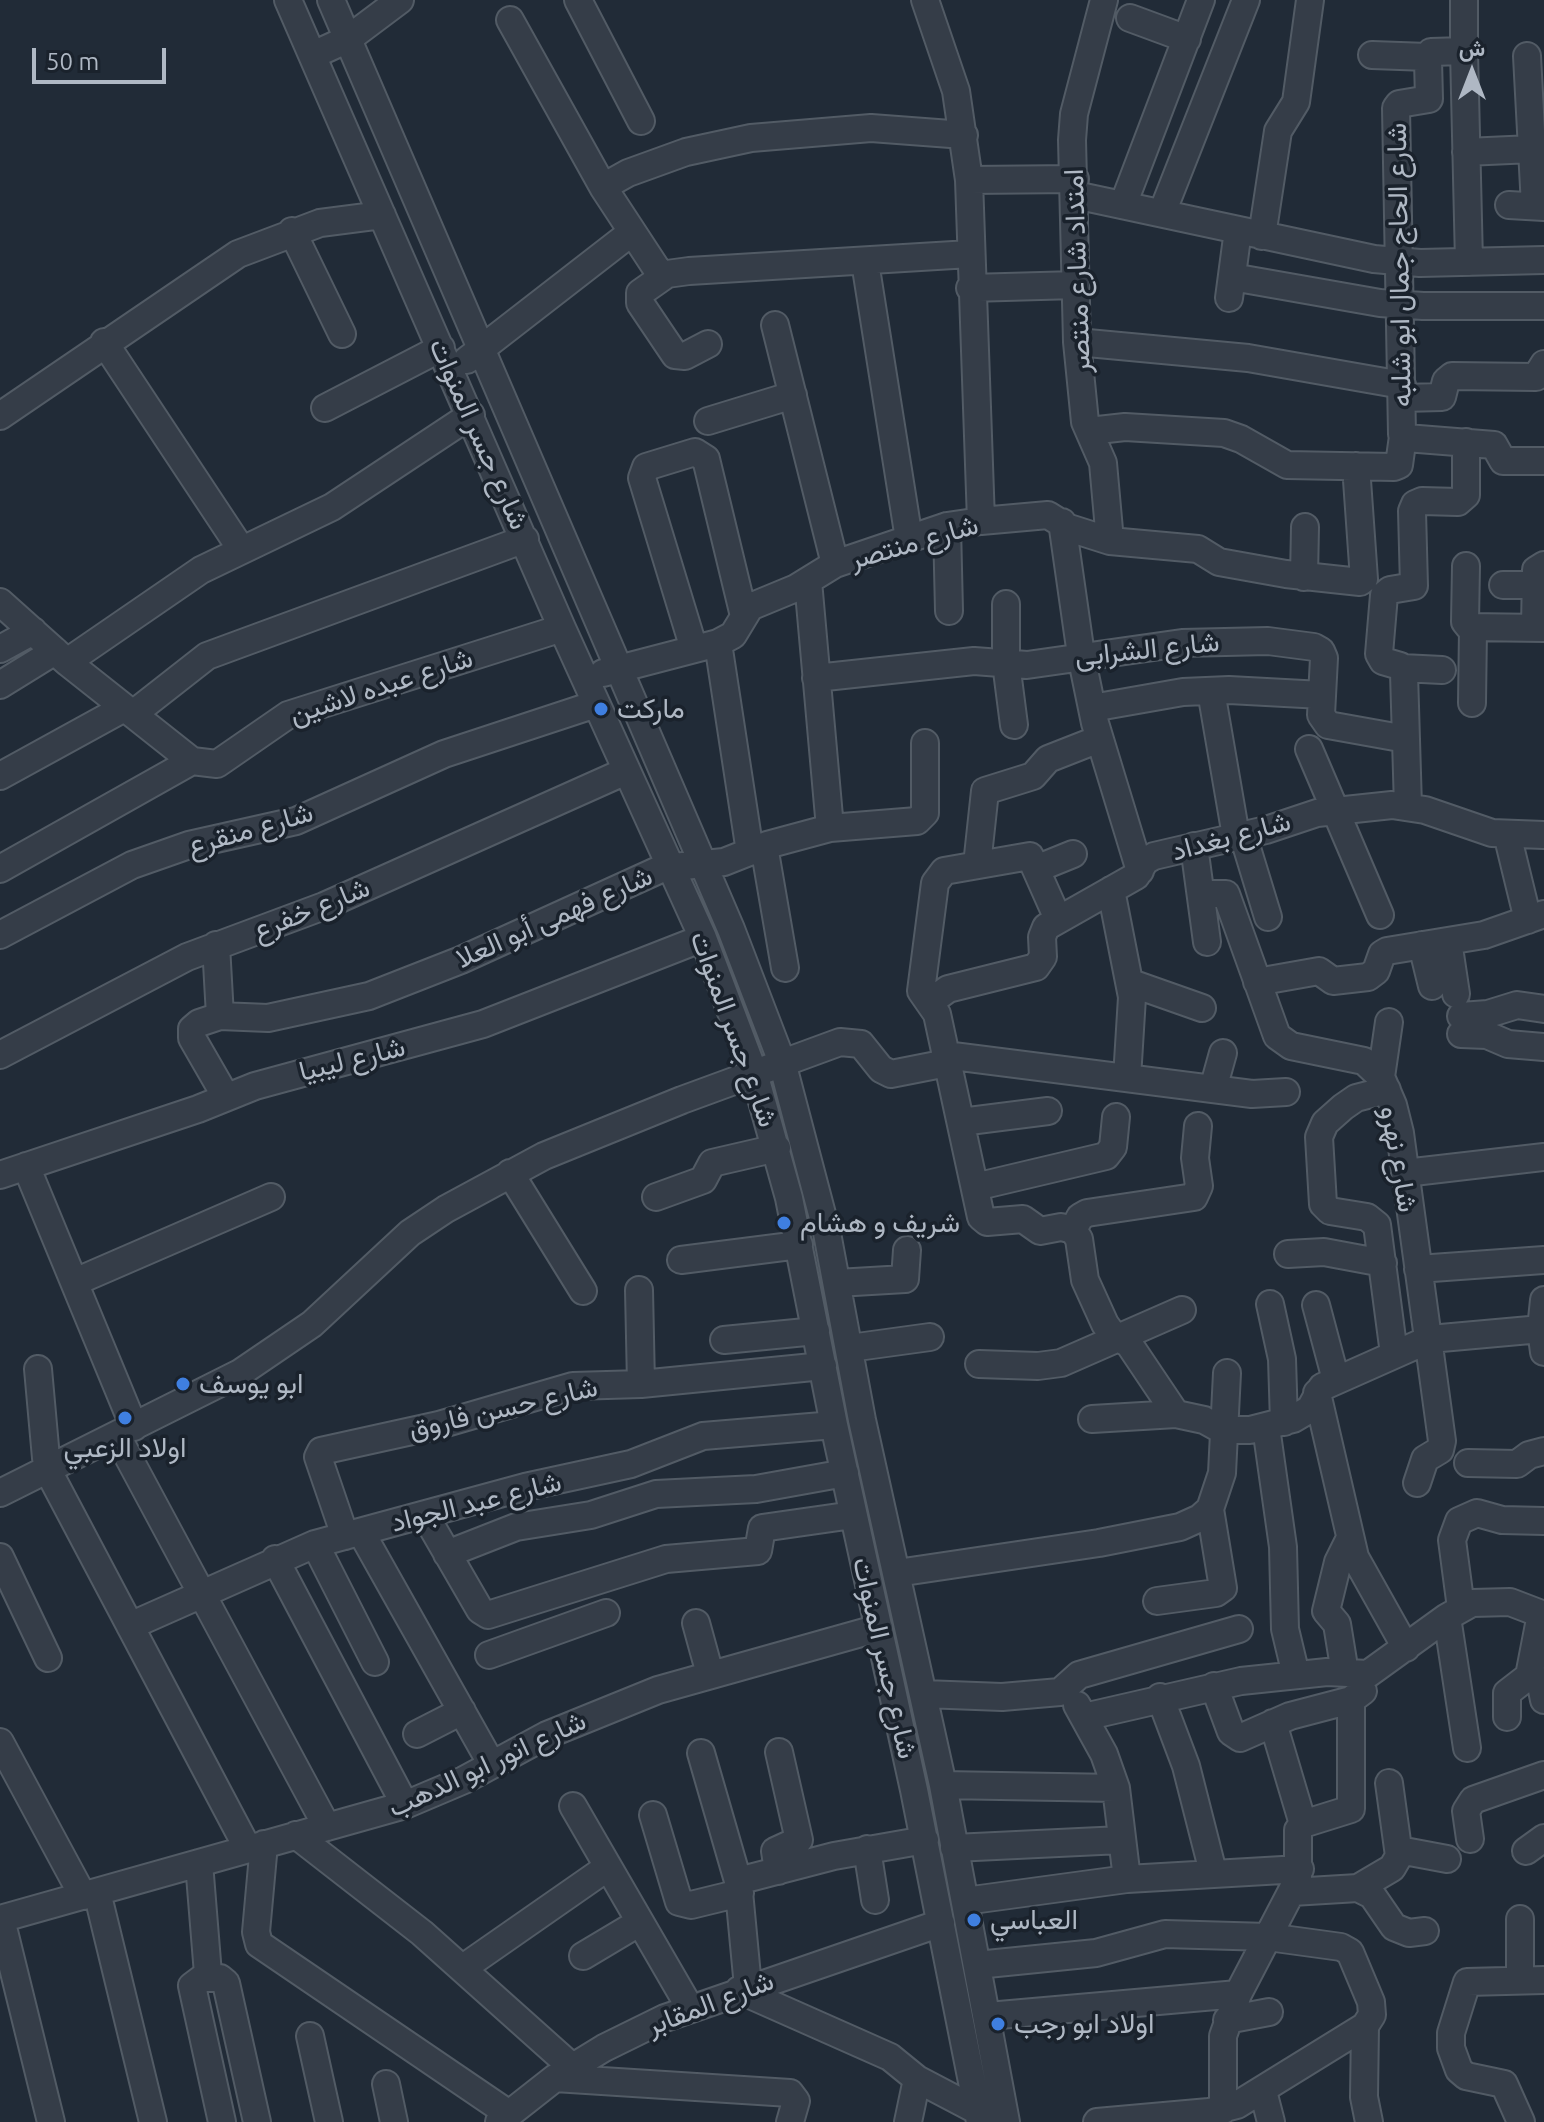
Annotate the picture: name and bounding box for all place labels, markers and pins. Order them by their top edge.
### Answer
place label: ماركت [617,692,685,726]
marker: ماركت [592,700,610,718]
place label: شريف و هشام [800,1206,960,1240]
marker: شريف و هشام [775,1214,793,1232]
place label: ابو يوسف [199,1367,303,1401]
marker: ابو يوسف [174,1375,192,1393]
marker: اولاد الزعبي [116,1409,134,1427]
place label: اولاد الزعبي [64,1431,186,1465]
place label: العباسي [990,1903,1078,1937]
marker: العباسي [965,1911,983,1929]
place label: اولاد ابو رجب [1014,2007,1154,2041]
marker: اولاد ابو رجب [989,2015,1007,2033]

